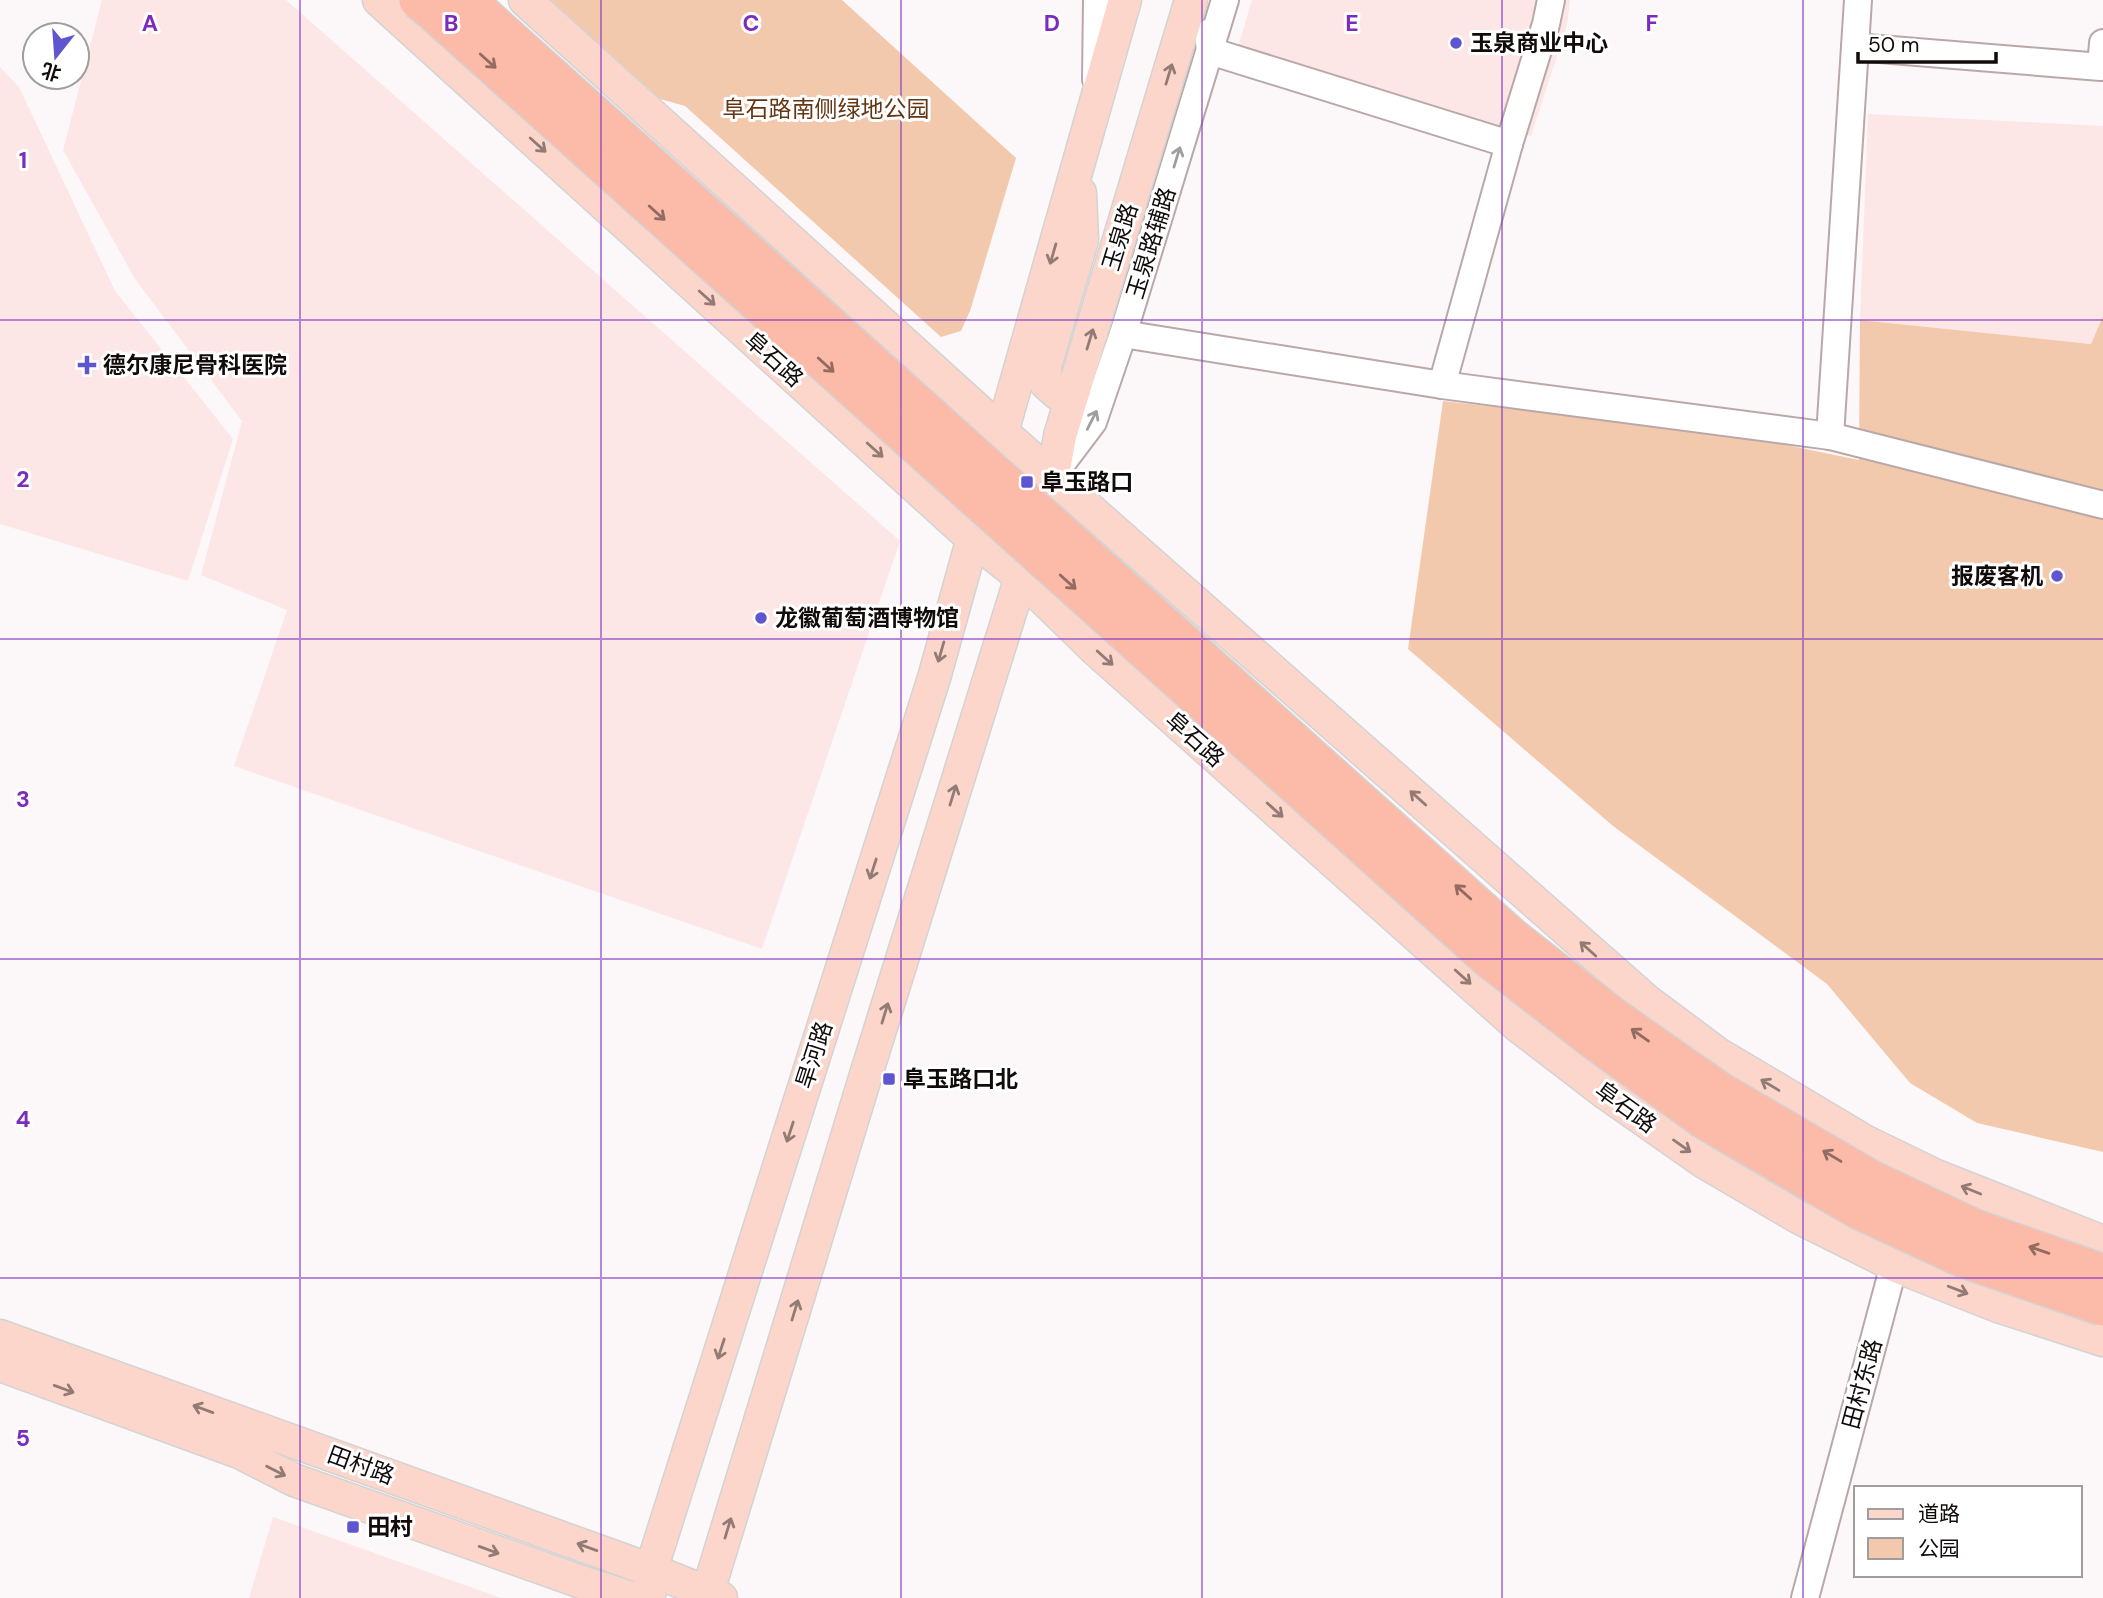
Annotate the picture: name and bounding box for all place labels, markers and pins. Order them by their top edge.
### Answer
place label: 玉泉商业中心 [1470,28,1608,58]
marker: 玉泉商业中心 [1448,35,1464,51]
place label: 德尔康尼骨科医院 [103,350,287,380]
marker: 德尔康尼骨科医院 [77,355,97,375]
place label: 阜玉路口 [1041,467,1133,497]
marker: 阜玉路口 [1019,474,1035,490]
place label: 报废客机 [1951,561,2043,591]
marker: 报废客机 [2049,568,2065,584]
place label: 龙徽葡萄酒博物馆 [775,603,959,633]
marker: 龙徽葡萄酒博物馆 [753,610,769,626]
place label: 阜玉路口北 [903,1064,1018,1094]
marker: 阜玉路口北 [881,1071,897,1087]
place label: 田村 [367,1512,413,1542]
marker: 田村 [345,1519,361,1535]

